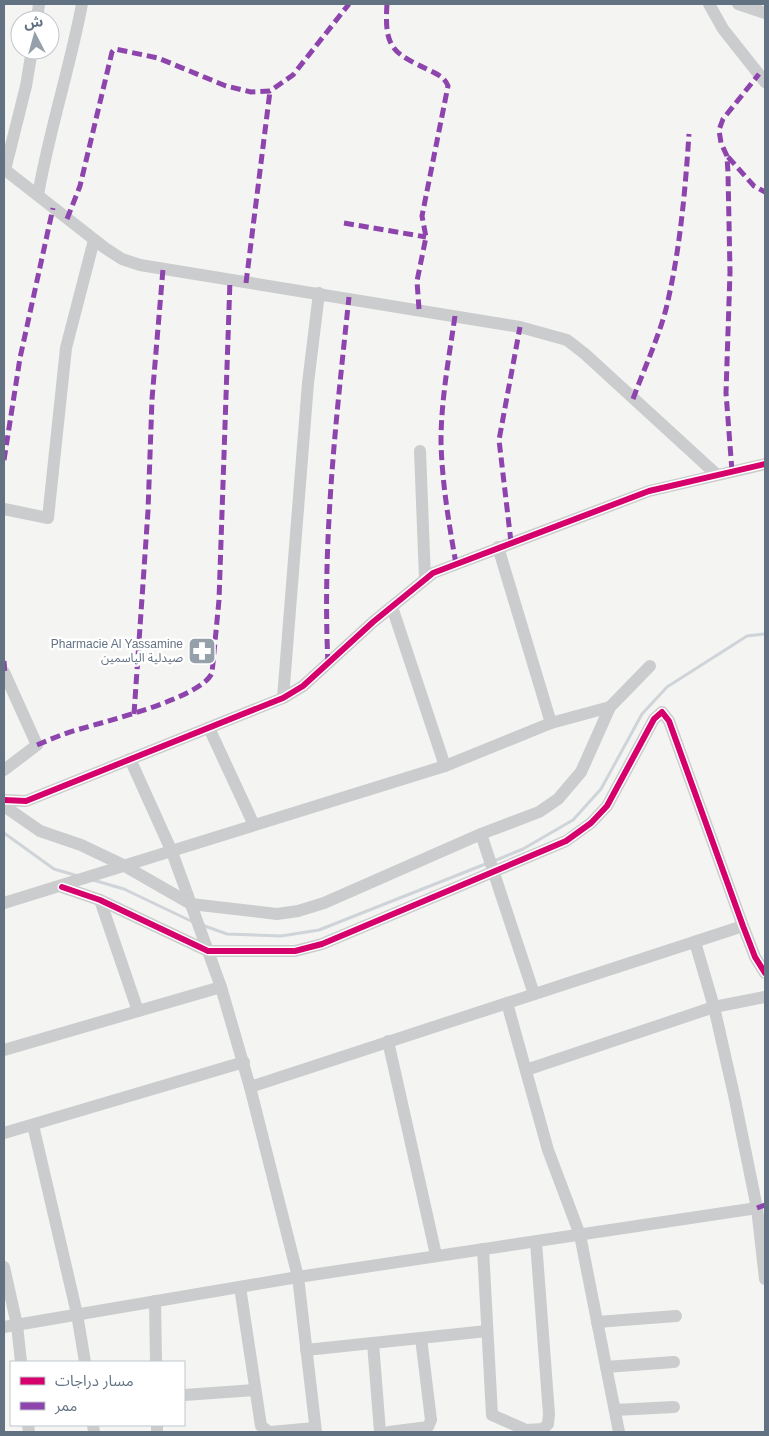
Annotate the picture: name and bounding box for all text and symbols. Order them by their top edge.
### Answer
north arrow [10,10,60,60]
text: ش [23,13,44,31]
pharmacy icon: Pharmacie Al Yassamine صيدلية الياسمين [187,636,217,666]
place label: Pharmacie Al Yassamine صيدلية الياسمين [51,637,183,665]
legend [10,1361,185,1426]
text: مسار دراجات [55,1372,134,1390]
text: ممر [54,1397,78,1415]

